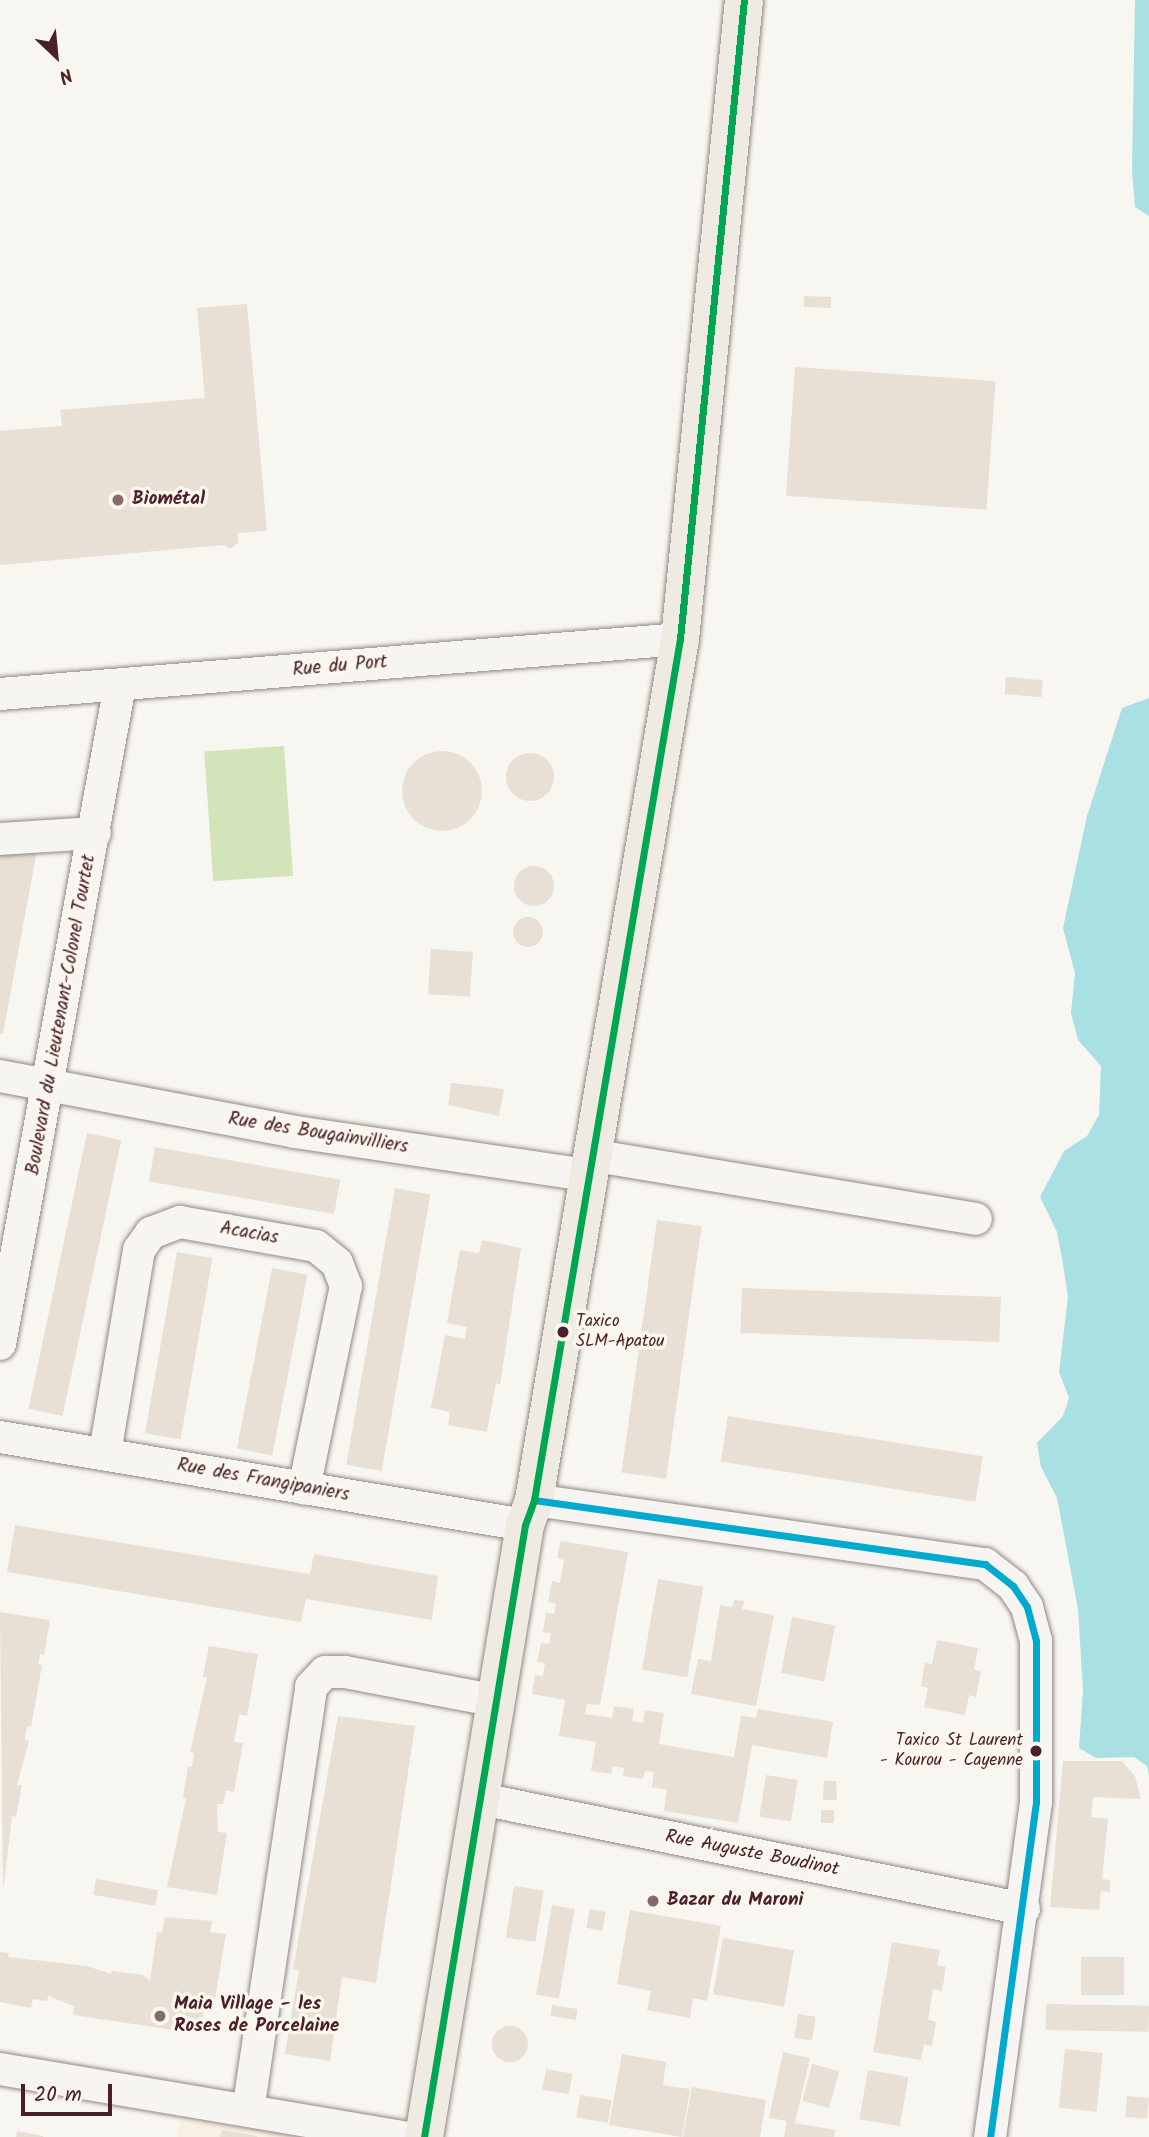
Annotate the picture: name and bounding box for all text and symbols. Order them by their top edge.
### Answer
north arrow [21,21,91,91]
text: N [53,59,77,91]
place label: Biométal [132,489,205,511]
marker: Biométal [110,492,126,508]
street label: Rue du Port [292,651,388,683]
street label: Boulevard du Lieutenant-Colonel Tourtet [23,853,101,1177]
street label: Rue des Bougainvilliers [226,1109,410,1159]
street label: Acacias [218,1218,280,1250]
place label: Taxico SLM-Apatou [576,1312,664,1352]
marker: Taxico SLM-Apatou [556,1325,570,1339]
street label: Rue des Frangipaniers [175,1455,351,1507]
place label: Taxico St Laurent - Kourou - Cayenne [880,1731,1023,1771]
marker: Taxico St Laurent - Kourou - Cayenne [1029,1744,1043,1758]
street label: Rue Auguste Boudinot [663,1826,841,1882]
place label: Bazar du Maroni [667,1890,803,1912]
marker: Bazar du Maroni [645,1893,661,1909]
place label: Maia Village - les Roses de Porcelaine [174,1994,339,2038]
marker: Maia Village - les Roses de Porcelaine [152,2008,168,2024]
scale bar [24,2070,116,2114]
text: 20 m [34,2079,82,2112]

